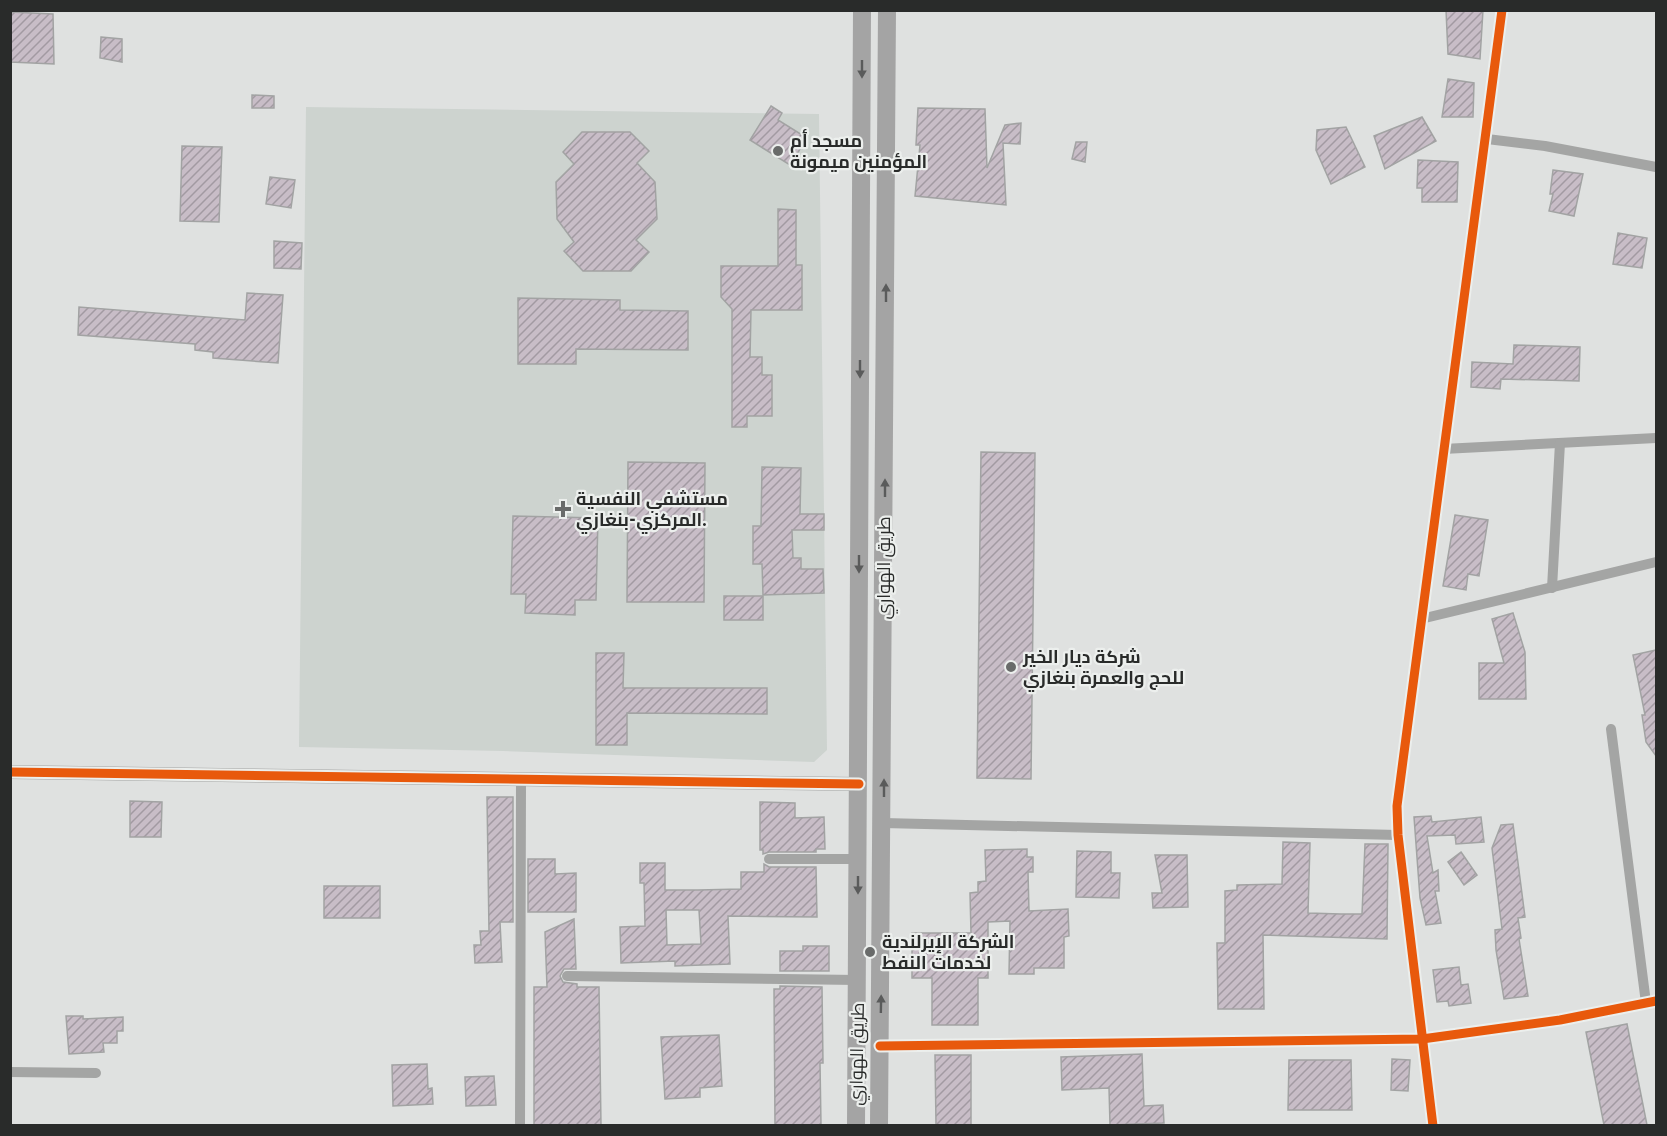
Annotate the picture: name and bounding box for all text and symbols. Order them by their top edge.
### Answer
one-way arrow [857,59,867,78]
place label: مسجد أم المؤمنين ميمونة [790,128,927,175]
marker: مسجد أم المؤمنين ميمونة [771,144,785,158]
one-way arrow [881,284,890,303]
one-way arrow [855,359,865,378]
one-way arrow [880,479,890,498]
place label: مستشفي النفسية المركزي-بنغازي. [576,489,728,534]
marker: مستشفي النفسية المركزي-بنغازي. [554,500,572,518]
street label: طريق الهواري [874,516,898,620]
one-way arrow [854,554,864,573]
place label: شركة ديار الخير للحج والعمرة بنغازي [1022,647,1184,692]
marker: شركة ديار الخير للحج والعمرة بنغازي [1004,660,1018,674]
one-way arrow [879,779,888,798]
one-way arrow [853,875,863,894]
place label: الشركة الإيرلندية لخدمات النفط [882,932,1014,976]
marker: الشركة الإيرلندية لخدمات النفط [863,945,877,959]
one-way arrow [876,995,885,1014]
street label: طريق الهواري [846,1002,872,1106]

